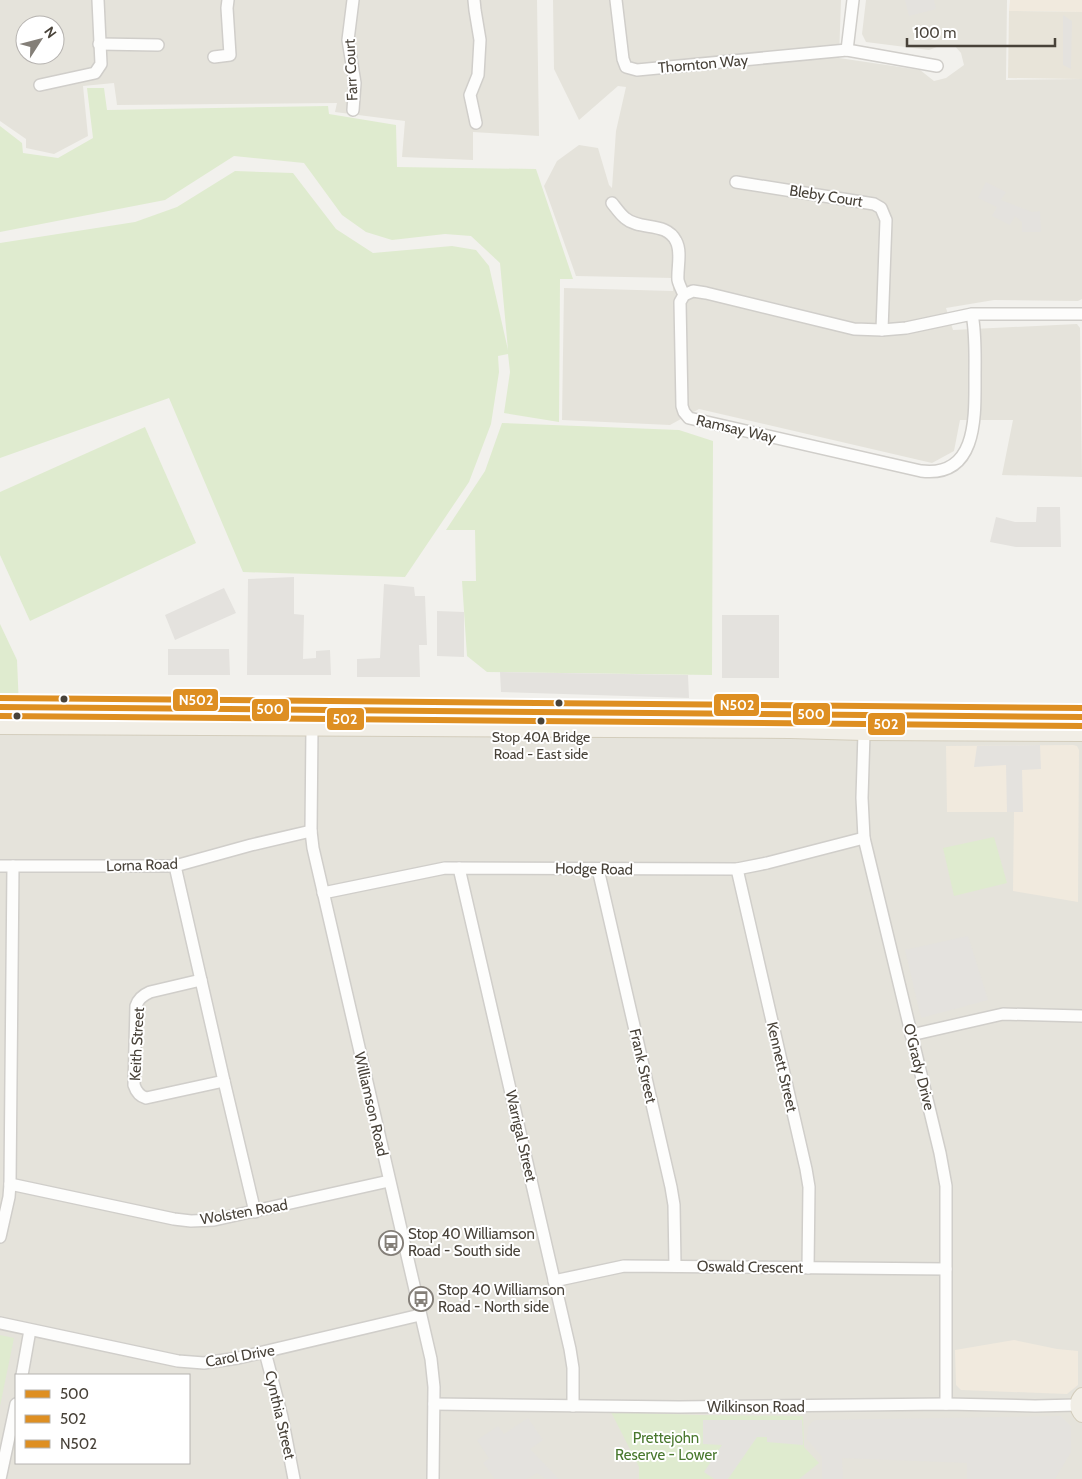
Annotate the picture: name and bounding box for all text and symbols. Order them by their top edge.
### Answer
north arrow [15,15,65,65]
scale bar [907,15,1054,47]
text: N [40,23,61,42]
text: 100 m [914,24,956,42]
street label: Farr Court [340,39,362,101]
street label: Thornton Way [657,51,749,77]
street label: Bleby Court [788,181,864,211]
street label: Ramsay Way [694,411,778,447]
line badge: N502 [172,688,219,712]
text: N502 [179,691,213,709]
line badge: N502 [713,693,760,717]
unlabelled marker [59,694,69,704]
text: N502 [720,696,754,714]
line badge: 500 [251,698,290,722]
unlabelled marker [554,698,564,708]
text: 500 [256,700,284,718]
line badge: 500 [792,702,831,726]
text: 500 [797,705,825,723]
line badge: 502 [326,707,365,731]
text: 502 [333,710,357,728]
unlabelled marker [12,711,22,721]
line badge: 502 [867,712,906,736]
text: 502 [874,715,898,733]
marker: Stop 40A Bridge Road - East side [536,716,546,726]
place label: Stop 40A Bridge Road - East side [492,728,590,763]
street label: Lorna Road [106,855,178,875]
street label: Hodge Road [555,859,633,879]
street label: Keith Street [126,1007,148,1081]
street label: Kennett Street [763,1020,801,1114]
street label: O'Grady Drive [900,1022,939,1113]
street label: Frank Street [626,1027,660,1105]
street label: Williamson Road [350,1050,392,1158]
street label: Warrigal Street [502,1088,540,1184]
street label: Wolsten Road [199,1195,289,1229]
place label: Stop 40 Williamson Road - South side [408,1225,535,1260]
bus stop icon: Stop 40 Williamson Road - South side [378,1230,404,1256]
street label: Oswald Crescent [697,1257,803,1277]
place label: Stop 40 Williamson Road - North side [438,1281,565,1316]
bus stop icon: Stop 40 Williamson Road - North side [408,1286,434,1312]
street label: Carol Drive [204,1341,276,1371]
street label: Cynthia Street [261,1369,299,1461]
legend [15,1374,190,1464]
text: 500 [60,1385,89,1403]
street label: Wilkinson Road [707,1398,805,1416]
text: 502 [60,1410,87,1428]
park label: Prettejohn Reserve - Lower [615,1429,717,1464]
text: N502 [60,1435,97,1453]

